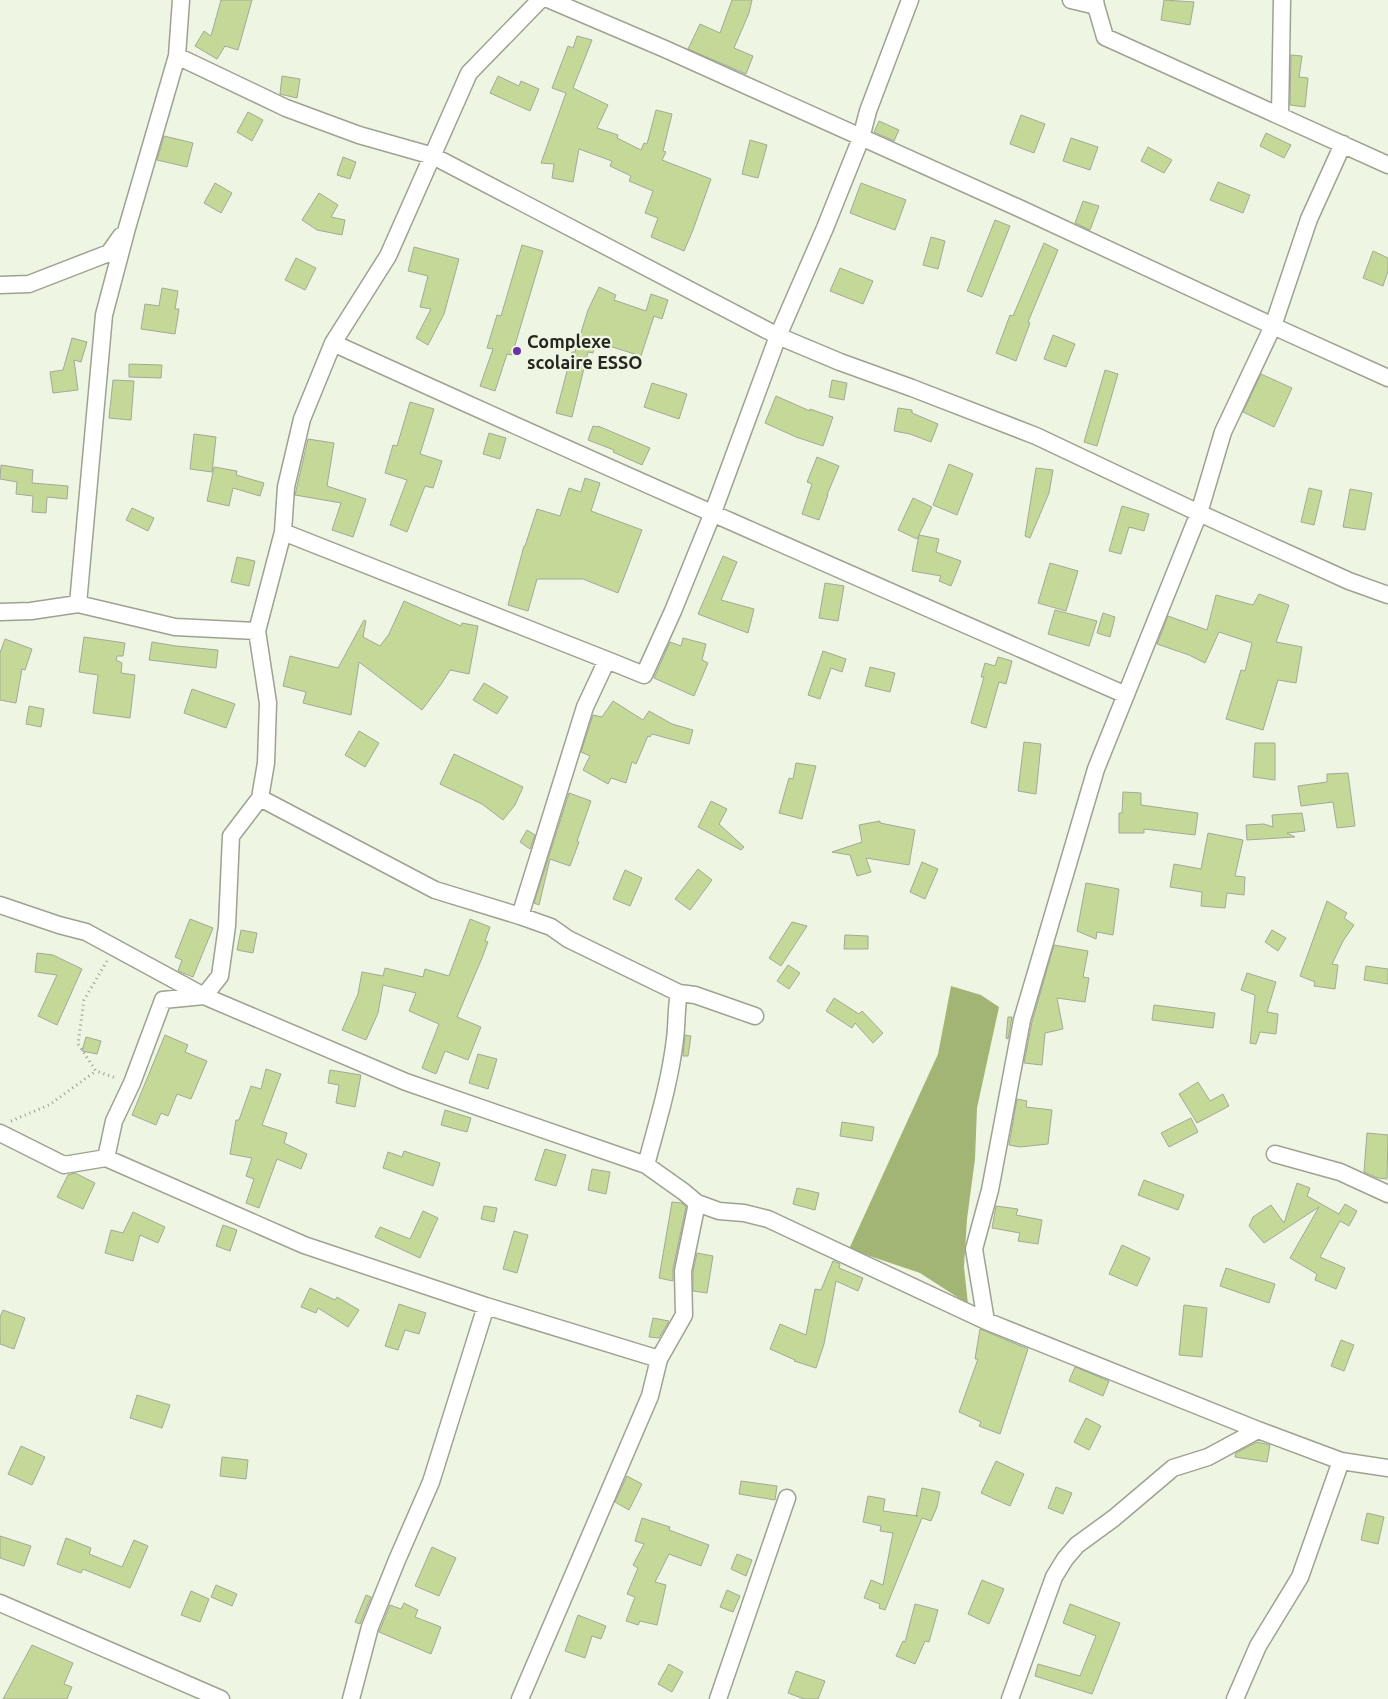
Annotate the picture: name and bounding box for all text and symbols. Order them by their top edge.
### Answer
place label: Complexe scolaire ESSO [527,331,642,372]
marker: Complexe scolaire ESSO [511,345,523,357]

